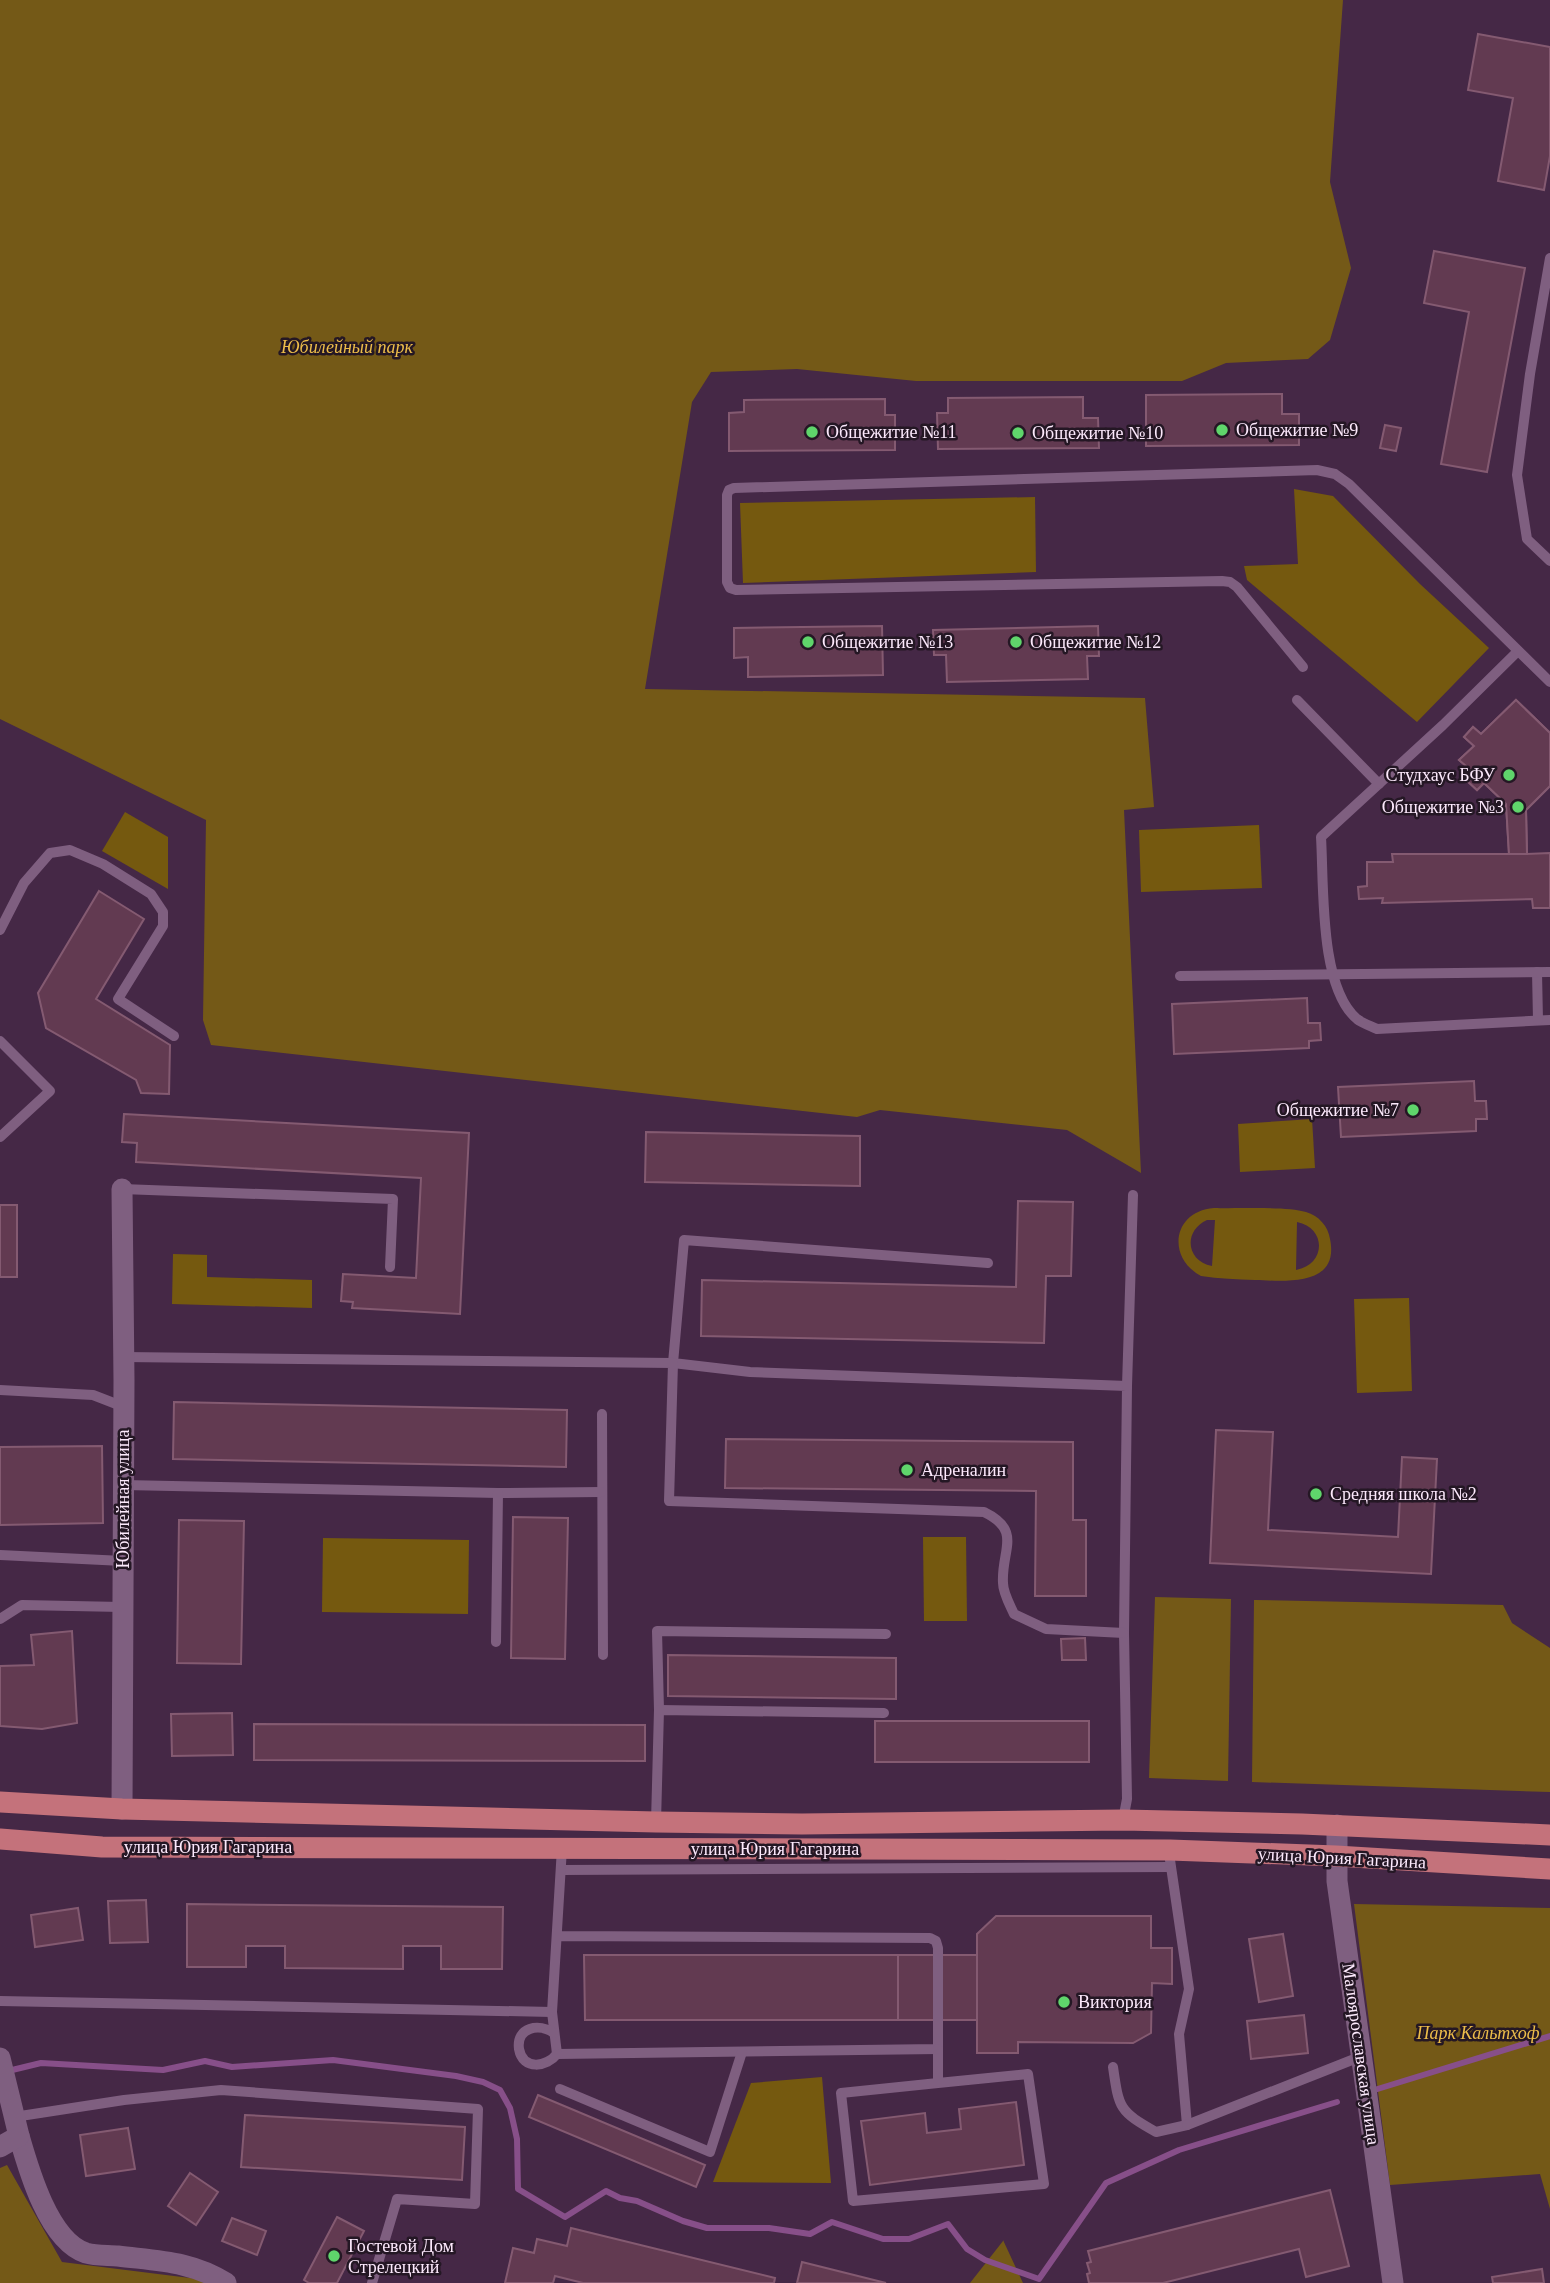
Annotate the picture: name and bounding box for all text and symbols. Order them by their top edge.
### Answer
park label: Юбилейный парк [280,337,414,357]
place label: Общежитие №9 [1236,420,1358,440]
place label: Общежитие №11 [826,422,957,442]
marker: Общежитие №9 [1214,422,1230,438]
place label: Общежитие №10 [1032,423,1163,443]
marker: Общежитие №11 [804,424,820,440]
marker: Общежитие №10 [1010,425,1026,441]
place label: Общежитие №13 [822,632,953,652]
place label: Общежитие №12 [1030,632,1161,652]
marker: Общежитие №13 [800,634,816,650]
marker: Общежитие №12 [1008,634,1024,650]
place label: Студхаус БФУ [1386,765,1495,785]
marker: Студхаус БФУ [1501,767,1517,783]
place label: Общежитие №3 [1382,797,1504,817]
marker: Общежитие №3 [1510,799,1526,815]
place label: Общежитие №7 [1277,1100,1399,1120]
marker: Общежитие №7 [1405,1102,1421,1118]
street label: Юбилейная улица [113,1430,133,1568]
place label: Адреналин [921,1460,1007,1480]
marker: Адреналин [899,1462,915,1478]
place label: Средняя школа №2 [1330,1484,1477,1504]
marker: Средняя школа №2 [1308,1486,1324,1502]
street label: улица Юрия Гагарина [124,1837,292,1857]
street label: улица Юрия Гагарина [691,1839,859,1859]
street label: улица Юрия Гагарина [1257,1844,1427,1872]
street label: Малоярославская улица [1338,1962,1384,2146]
place label: Виктория [1078,1992,1152,2012]
marker: Виктория [1056,1994,1072,2010]
park label: Парк Кальтхоф [1416,2023,1540,2043]
place label: Гостевой Дом Стрелецкий [348,2236,454,2277]
marker: Гостевой Дом Стрелецкий [326,2248,342,2264]

